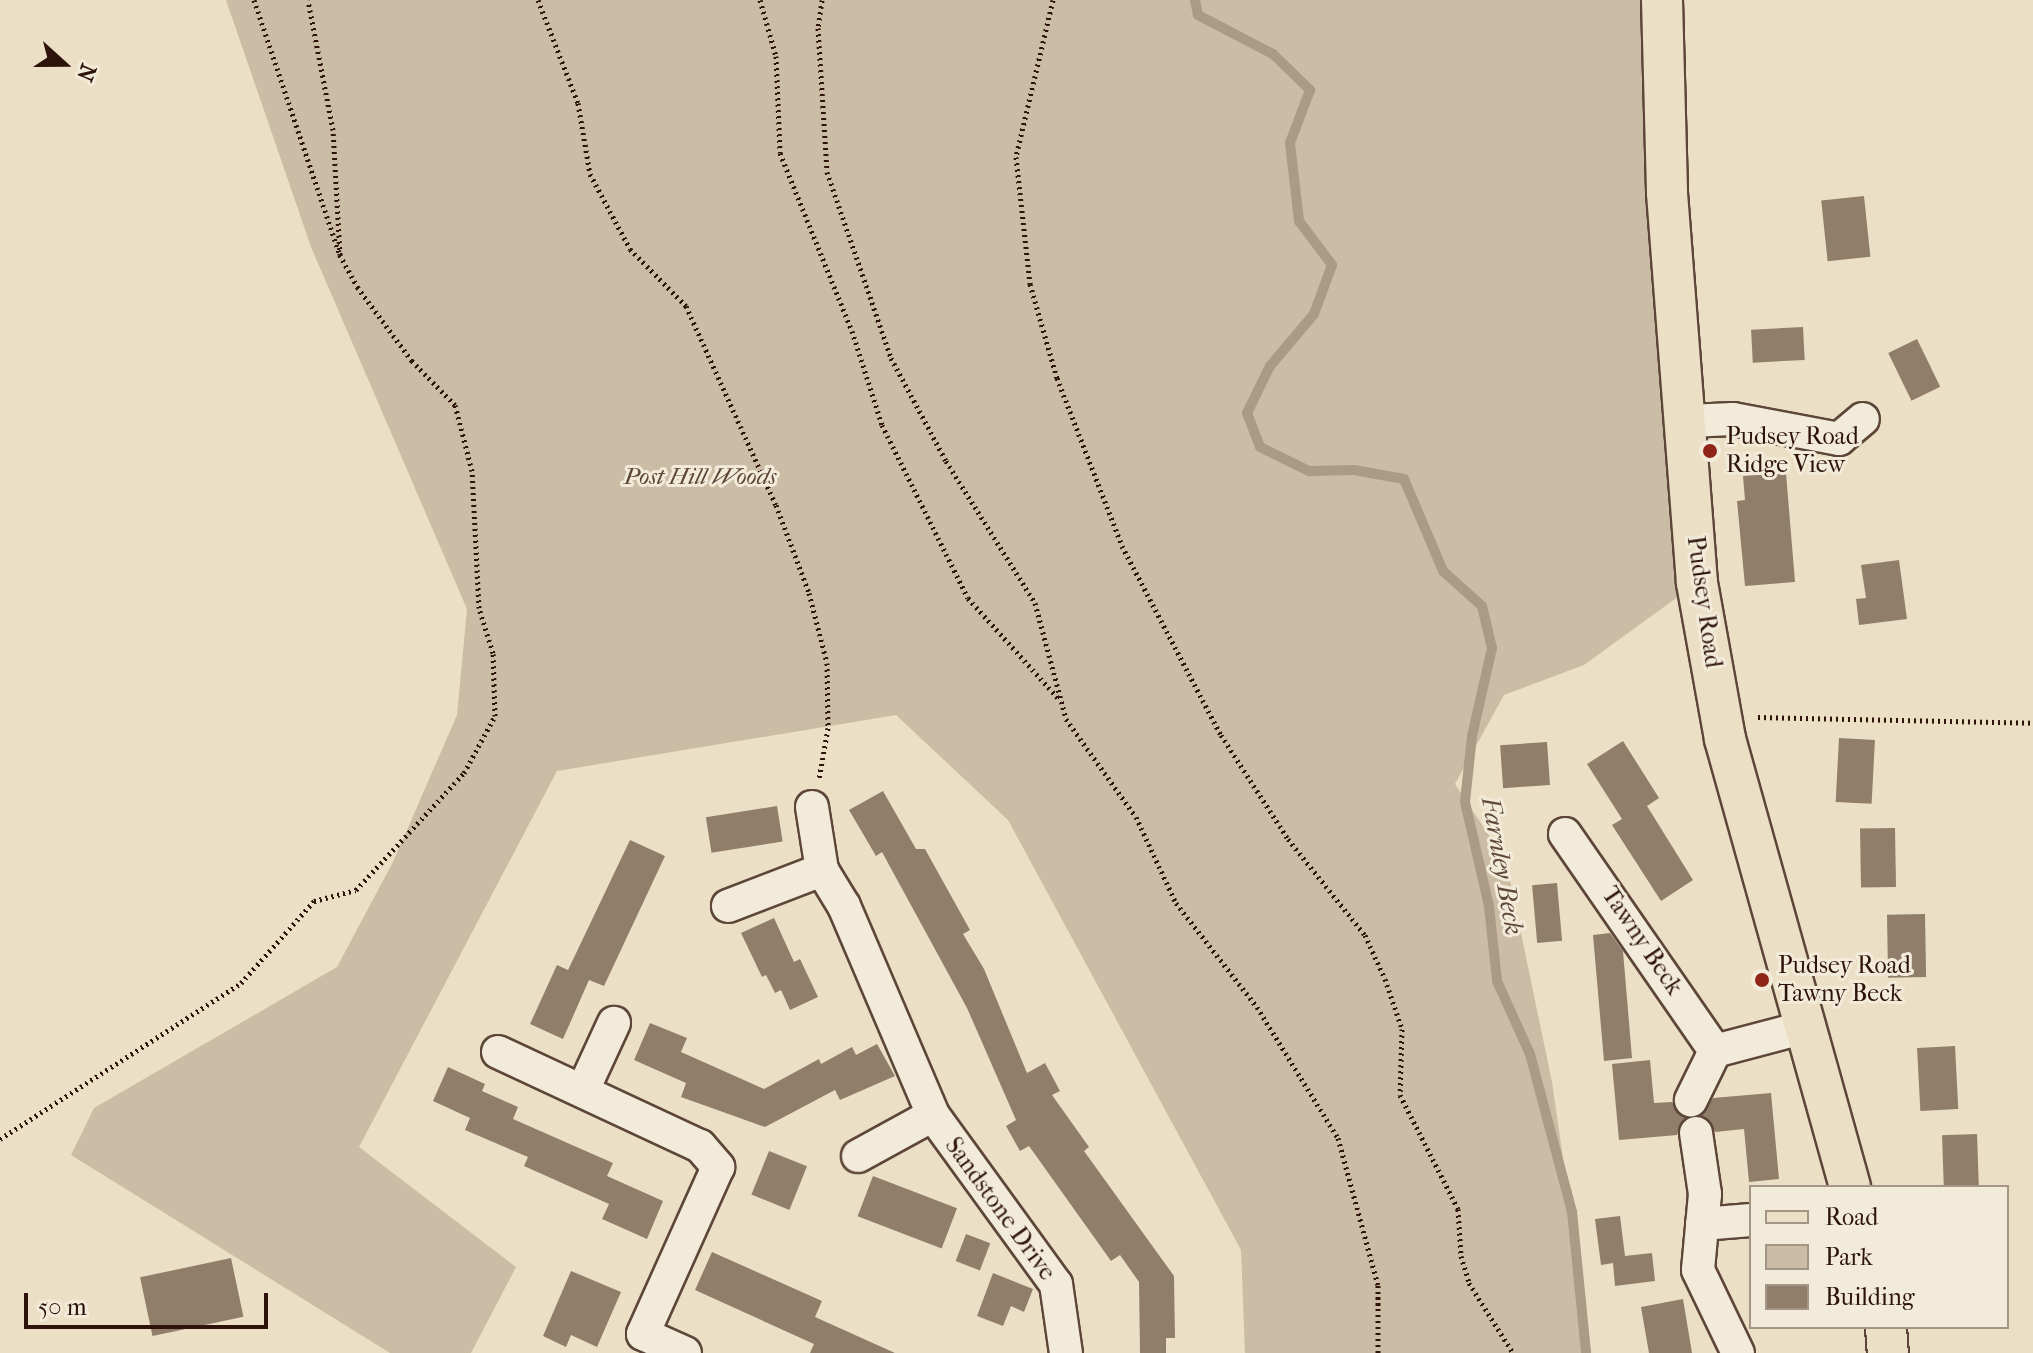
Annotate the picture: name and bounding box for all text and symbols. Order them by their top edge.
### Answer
north arrow [24,24,104,104]
text: N [71,60,102,85]
place label: Pudsey Road Ridge View [1726,423,1859,479]
marker: Pudsey Road Ridge View [1701,442,1719,460]
park label: Post Hill Woods [624,463,776,491]
street label: Pudsey Road [1681,534,1727,670]
water label: Farnley Beck [1475,795,1529,937]
street label: Tawny Beck [1595,882,1689,1000]
place label: Pudsey Road Tawny Beck [1778,952,1911,1008]
marker: Pudsey Road Tawny Beck [1753,971,1771,989]
street label: Sandstone Drive [939,1132,1061,1286]
legend [1749,1185,2009,1329]
text: Road [1825,1203,1878,1231]
text: Park [1825,1243,1873,1271]
scale bar [28,1277,272,1327]
text: Building [1825,1283,1915,1311]
text: 50 m [38,1293,87,1321]

